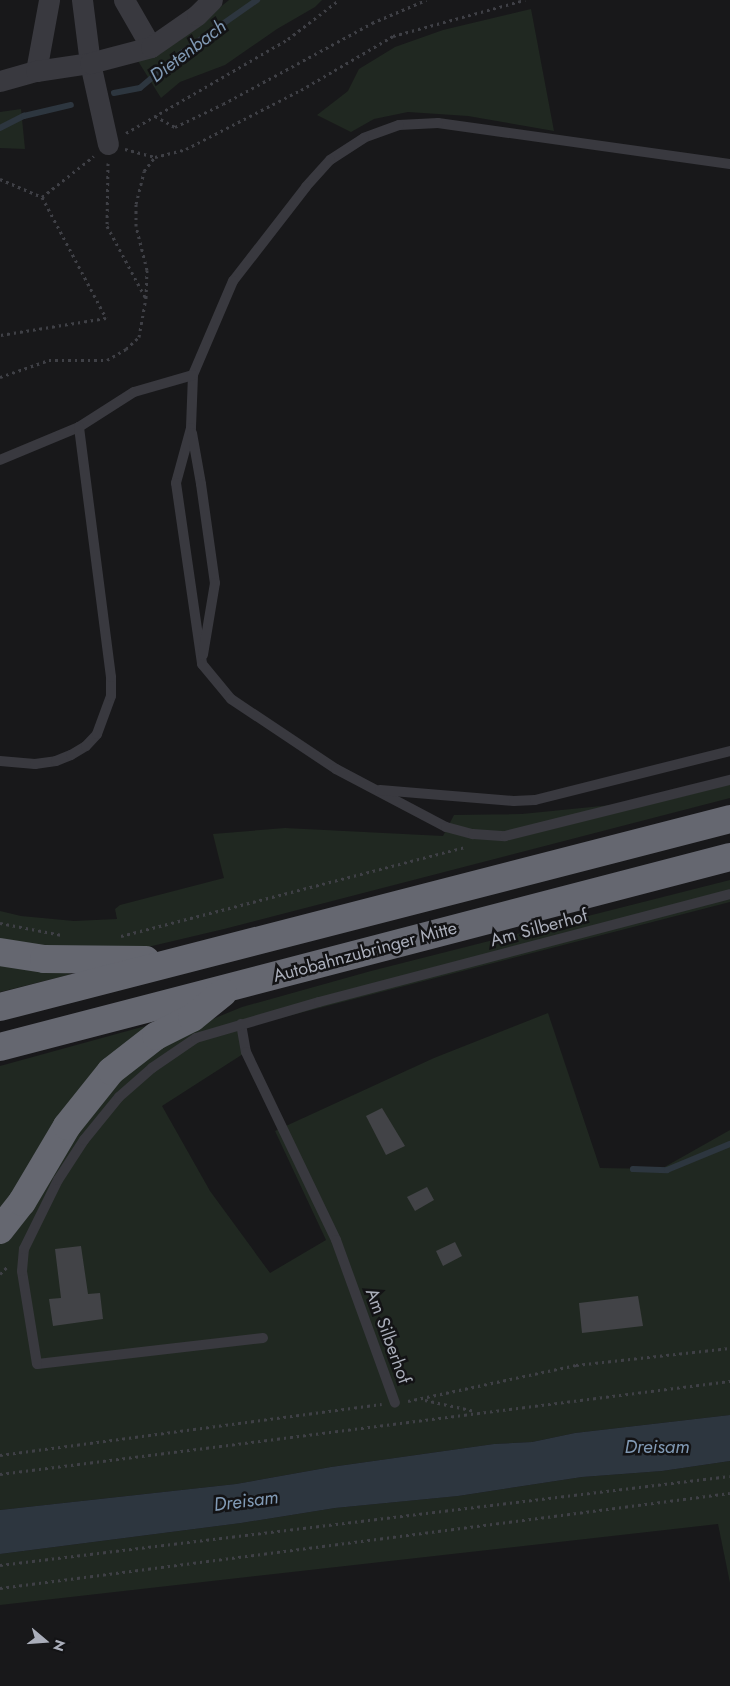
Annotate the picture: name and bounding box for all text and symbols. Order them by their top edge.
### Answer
water label: Dietenbach [145,15,231,87]
street label: Am Silberhof [488,905,590,951]
street label: Autobahnzubringer Mitte [271,917,459,987]
street label: Am Silberhof [361,1285,415,1387]
water label: Dreisam [624,1436,690,1458]
water label: Dreisam [212,1486,280,1516]
north arrow [20,1616,70,1666]
text: N [48,1637,70,1654]

